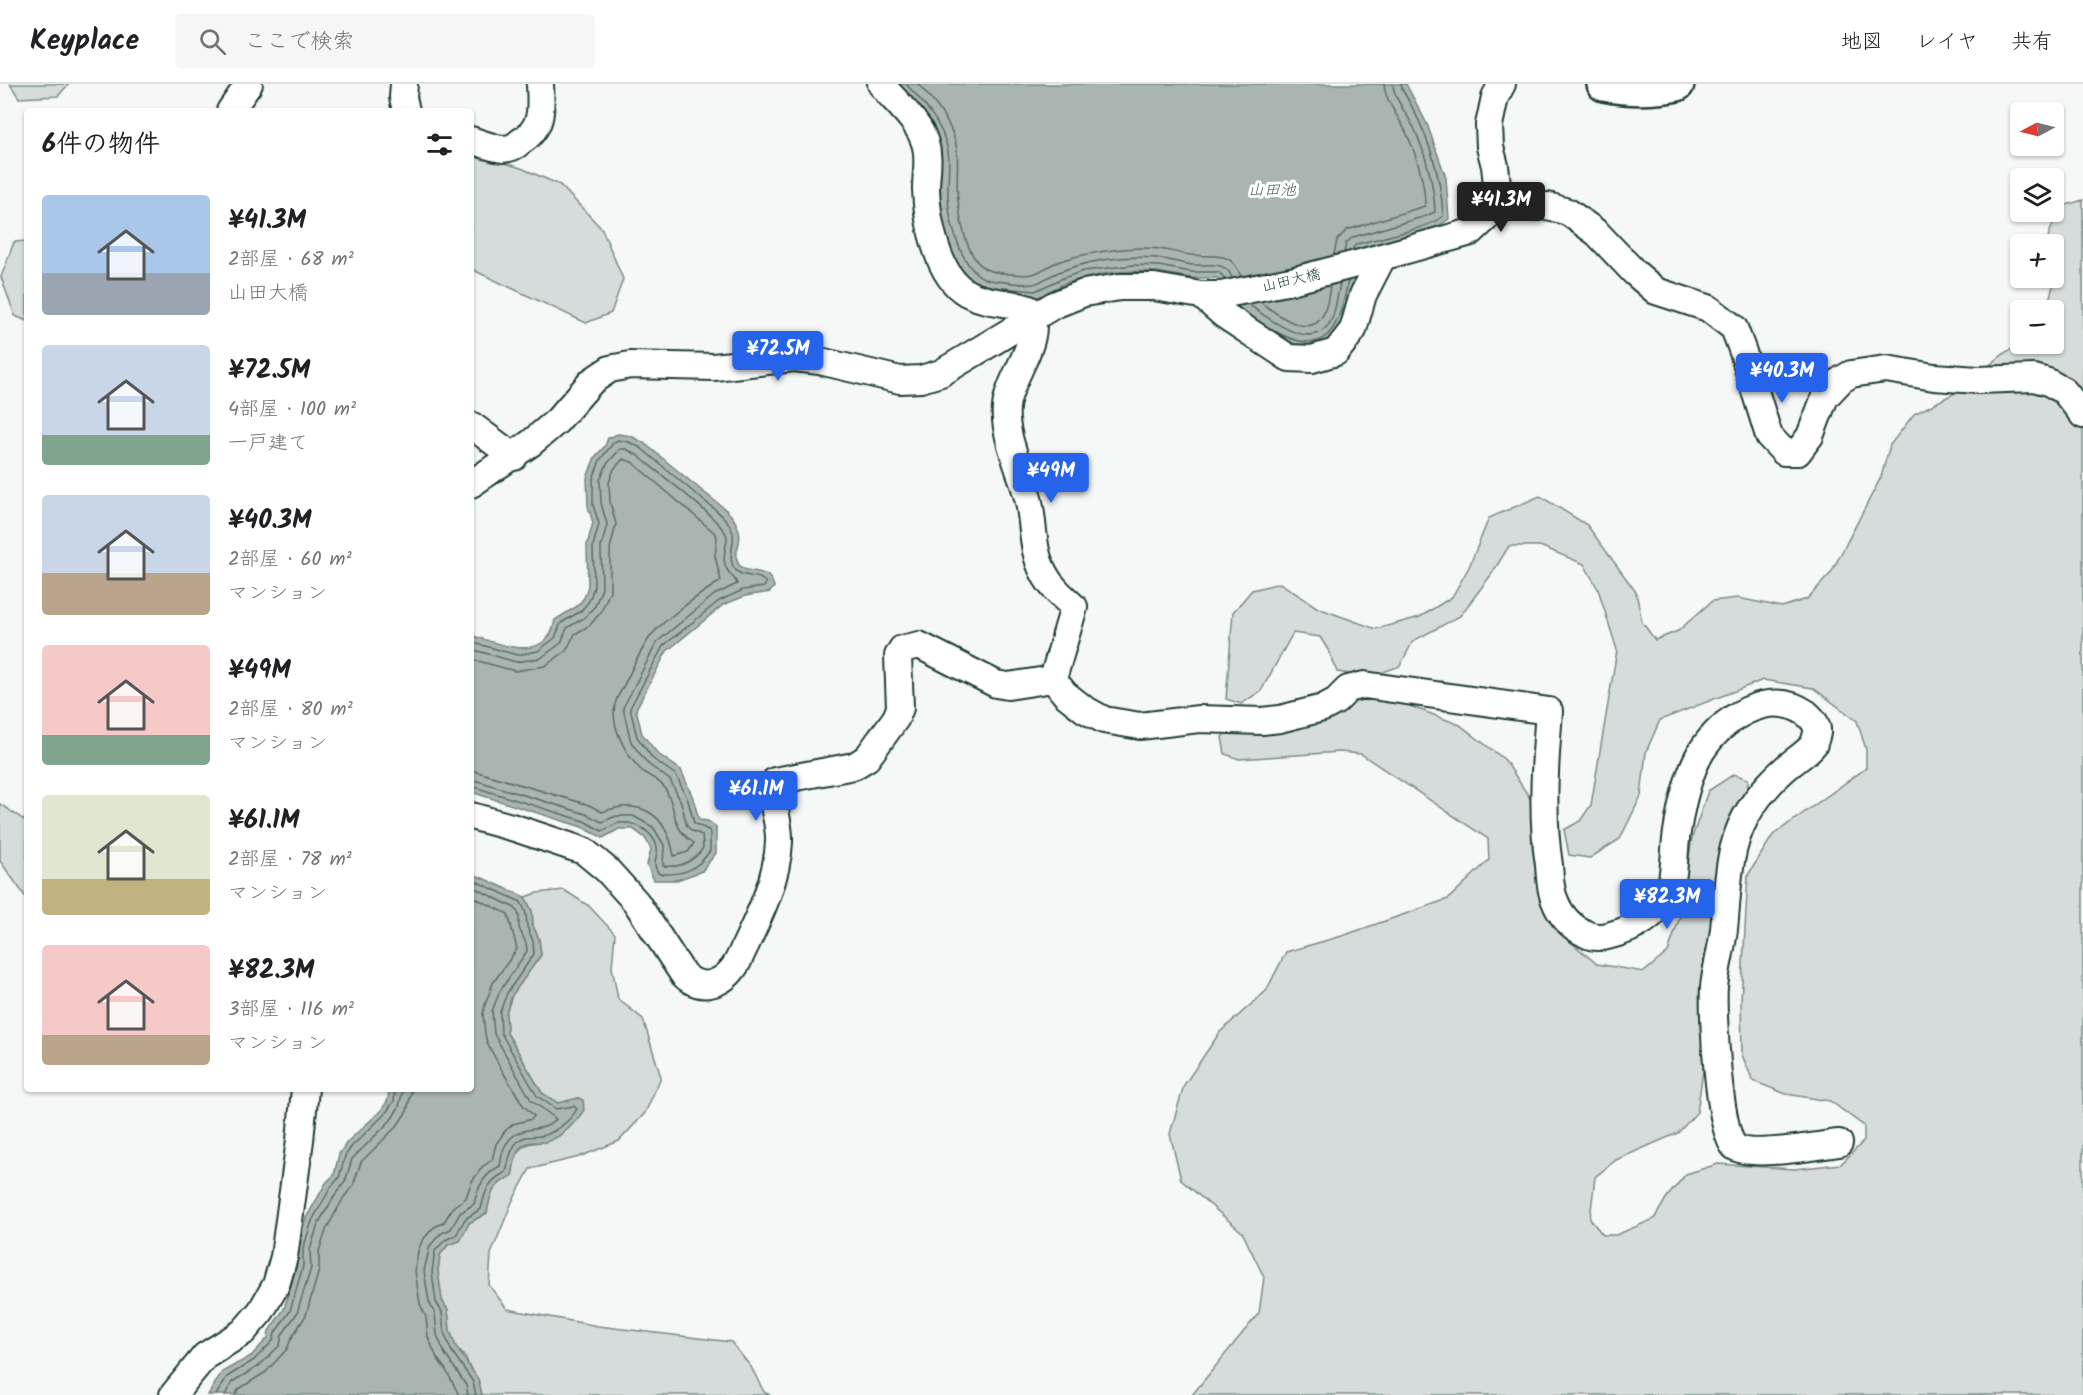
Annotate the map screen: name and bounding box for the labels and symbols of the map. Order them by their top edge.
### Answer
north arrow [2010,102,2064,156]
water label: 山田池 [1248,178,1297,203]
pin: ¥41.3M [1452,182,1550,233]
street label: 山田大橋 [1259,263,1323,299]
pin: ¥72.5M [729,331,827,382]
pin: ¥40.3M [1733,353,1831,404]
pin: ¥49M [1015,453,1087,504]
pin: ¥61.1M [707,771,805,822]
pin: ¥82.3M [1618,879,1716,930]

